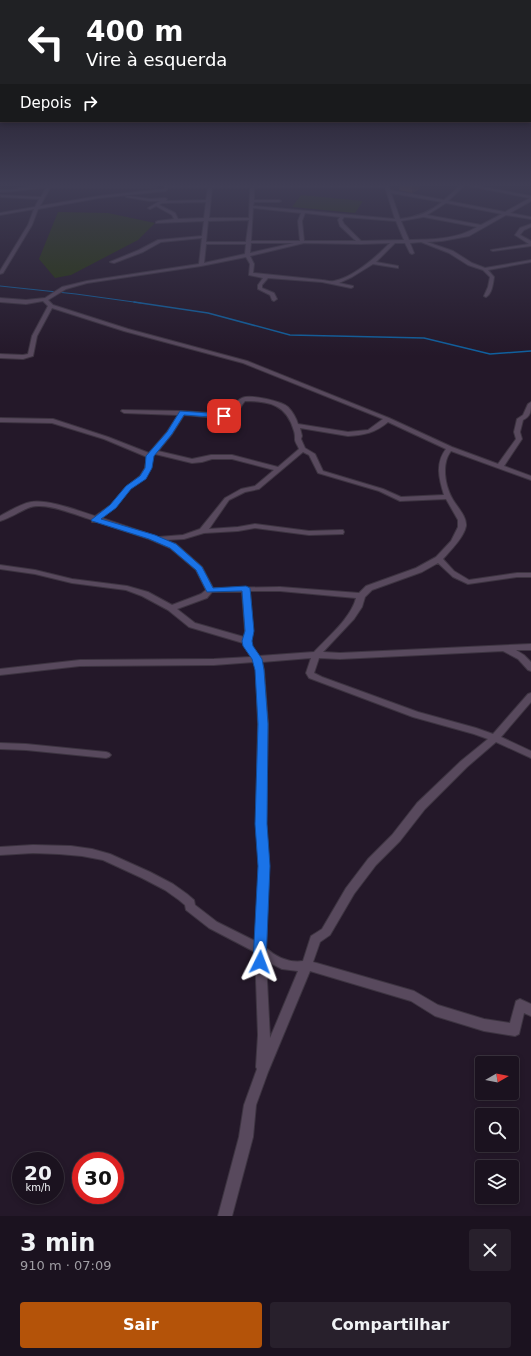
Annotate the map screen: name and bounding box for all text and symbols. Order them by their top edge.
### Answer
text: 400 m [86,15,183,48]
icon: left [20,16,72,68]
text: Vire à esquerda [86,49,227,70]
icon: right [79,92,101,114]
text: Depois [20,94,71,112]
pin [207,399,241,433]
icon: arrive [213,405,235,427]
position arrow [239,941,281,983]
north arrow [475,1056,519,1100]
map controls [475,1056,519,1204]
button: search [475,1108,519,1152]
speed limit sign: 30 [72,1152,124,1204]
button: layers [475,1160,519,1204]
text: 20 [24,1161,52,1185]
text: km/h [25,1182,51,1193]
text: 3 min [20,1229,95,1257]
button: close [469,1229,511,1271]
text: 910 m · 07:09 [20,1258,111,1273]
button: Sair [20,1302,262,1348]
button: Compartilhar [270,1302,511,1348]

